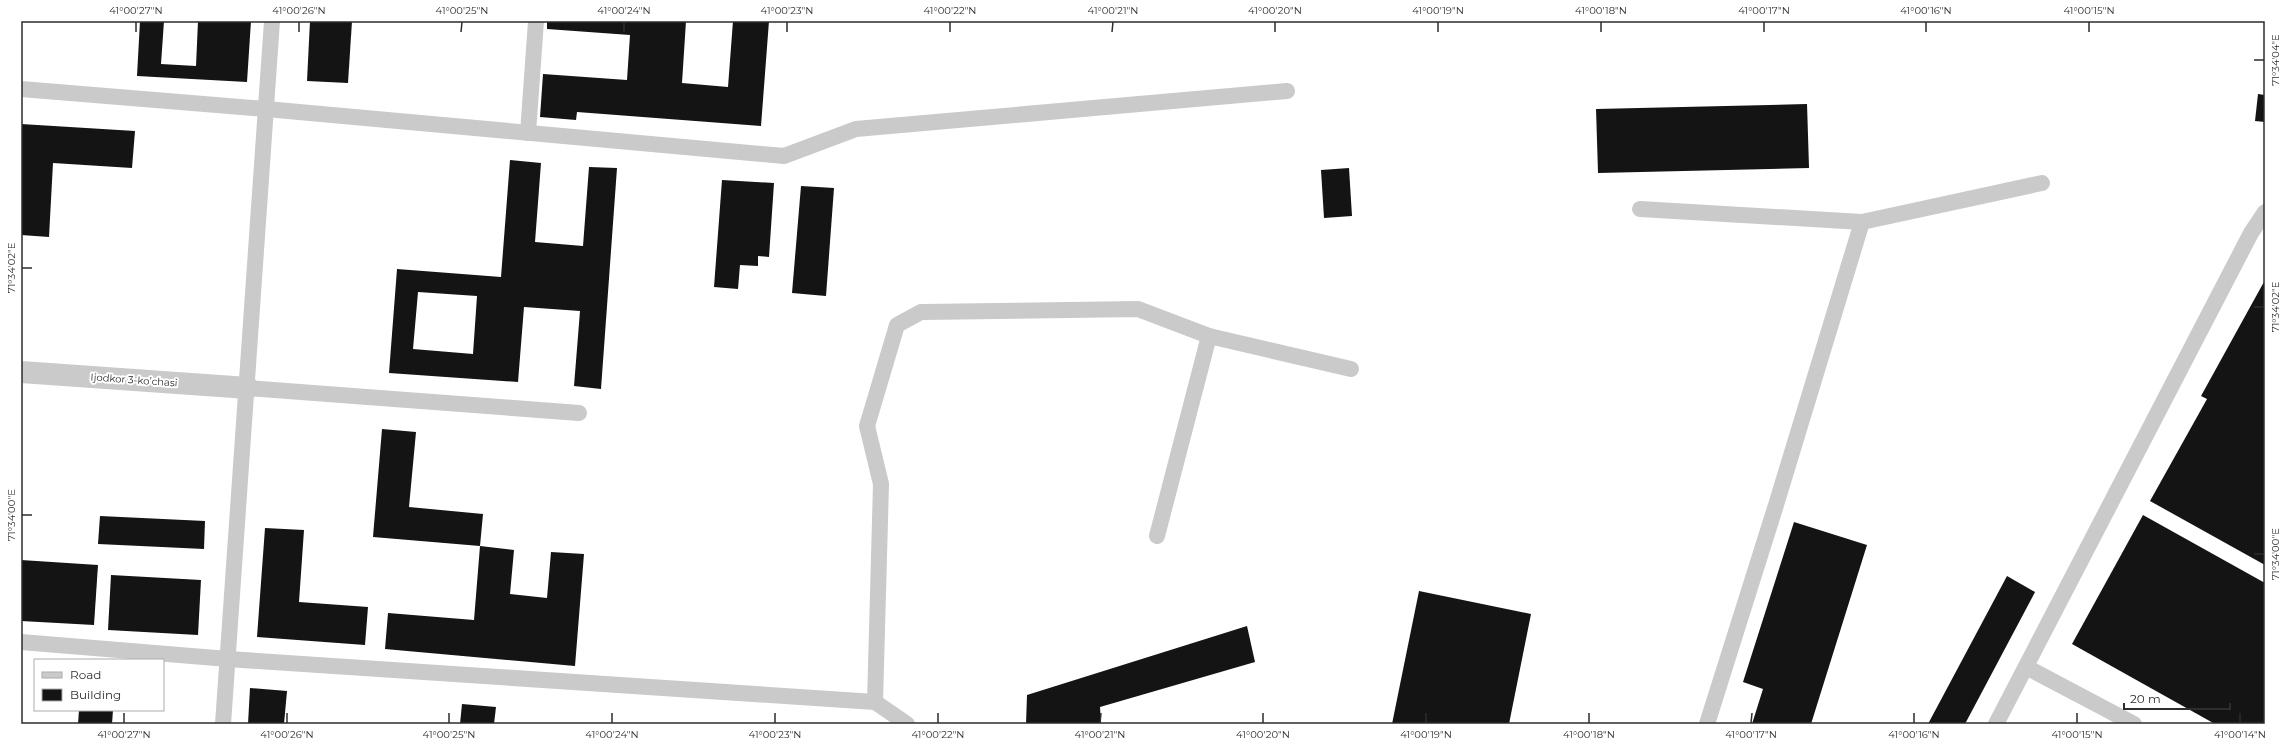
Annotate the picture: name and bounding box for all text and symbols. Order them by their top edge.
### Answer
text: 41°00'27"N [109,4,163,17]
text: 41°00'26"N [272,4,326,17]
text: 41°00'25"N [436,4,488,17]
text: 41°00'24"N [597,4,651,17]
text: 41°00'23"N [761,4,813,17]
text: 41°00'22"N [924,4,977,17]
text: 41°00'21"N [1088,4,1138,17]
text: 41°00'20"N [1248,4,1302,17]
text: 41°00'19"N [1412,4,1464,17]
text: 41°00'18"N [1575,4,1627,17]
text: 41°00'17"N [1738,4,1790,17]
text: 41°00'16"N [1900,4,1952,17]
text: 41°00'15"N [2063,4,2115,17]
text: 71°34'04"E [2269,34,2282,86]
text: 71°34'02"E [5,242,18,293]
text: 71°34'02"E [2269,281,2282,332]
street label: Ijodkor 3-koʼchasi [90,370,178,390]
text: 71°34'00"E [5,489,18,541]
text: 71°34'00"E [2269,528,2282,580]
legend [34,659,164,711]
text: Road [70,667,101,682]
scale bar [2124,685,2230,711]
text: Building [70,687,121,702]
text: 20 m [2130,691,2161,706]
text: 41°00'27"N [97,728,151,741]
text: 41°00'26"N [260,728,314,741]
text: 41°00'25"N [423,728,475,741]
text: 41°00'24"N [585,728,639,741]
text: 41°00'23"N [749,728,801,741]
text: 41°00'22"N [912,728,965,741]
text: 41°00'21"N [1075,728,1125,741]
text: 41°00'20"N [1236,728,1290,741]
text: 41°00'19"N [1400,728,1452,741]
text: 41°00'18"N [1563,728,1615,741]
text: 41°00'17"N [1725,728,1777,741]
text: 41°00'16"N [1888,728,1940,741]
text: 41°00'15"N [2051,728,2103,741]
text: 41°00'14"N [2214,728,2266,741]

